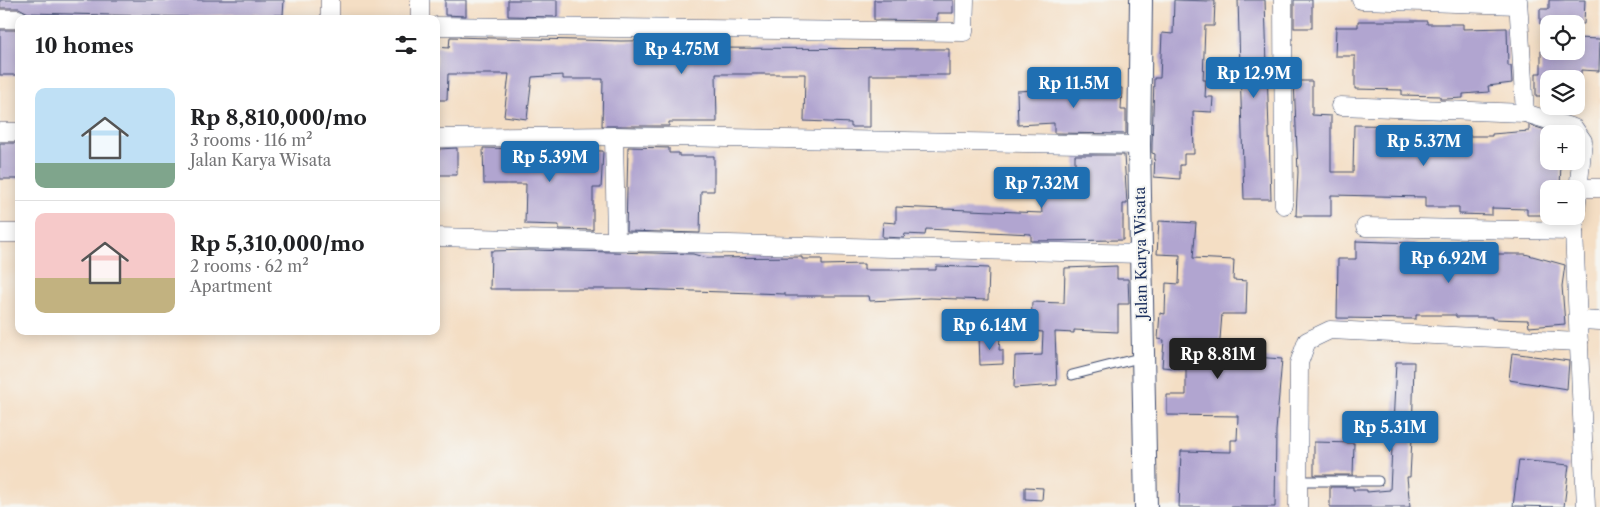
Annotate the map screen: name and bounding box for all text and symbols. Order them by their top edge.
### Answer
map controls [1540,15,1585,225]
button: locate [1540,15,1585,60]
icon: filters [392,31,420,59]
pin: Rp 4.75M [630,32,734,75]
text: 10 homes [35,33,134,58]
text: Rp 4.75M [645,39,719,59]
pin: Rp 12.9M [1202,56,1306,99]
text: Rp 12.9M [1217,63,1291,83]
pin: Rp 11.5M [1022,66,1126,109]
button: layers [1540,70,1585,115]
text: Rp 11.5M [1038,73,1110,93]
text: Rp 8,810,000/mo [190,105,367,130]
icon: home [75,108,135,168]
pin: Rp 5.37M [1372,124,1476,167]
button: + [1540,125,1585,170]
text: 3 rooms · 116 m² [190,130,313,150]
text: Rp 5.37M [1387,131,1461,151]
pin: Rp 5.39M [498,140,602,183]
text: Rp 5.39M [512,147,588,167]
text: Jalan Karya Wisata [190,150,331,170]
pin: Rp 7.32M [990,166,1094,209]
text: Rp 7.32M [1005,173,1079,193]
button: − [1540,180,1585,225]
street label: Jalan Karya Wisata [1130,187,1151,321]
text: Rp 5,310,000/mo [190,231,365,256]
icon: home [75,233,135,293]
pin: Rp 6.92M [1397,242,1501,284]
text: Rp 6.92M [1411,248,1487,268]
text: 2 rooms · 62 m² [190,256,309,276]
text: Apartment [190,276,272,296]
pin: Rp 6.14M [938,308,1042,351]
text: Rp 6.14M [953,315,1027,335]
pin: Rp 8.81M [1166,338,1270,380]
text: Rp 8.81M [1180,344,1256,364]
pin: Rp 5.31M [1338,410,1442,453]
text: Rp 5.31M [1353,417,1427,437]

